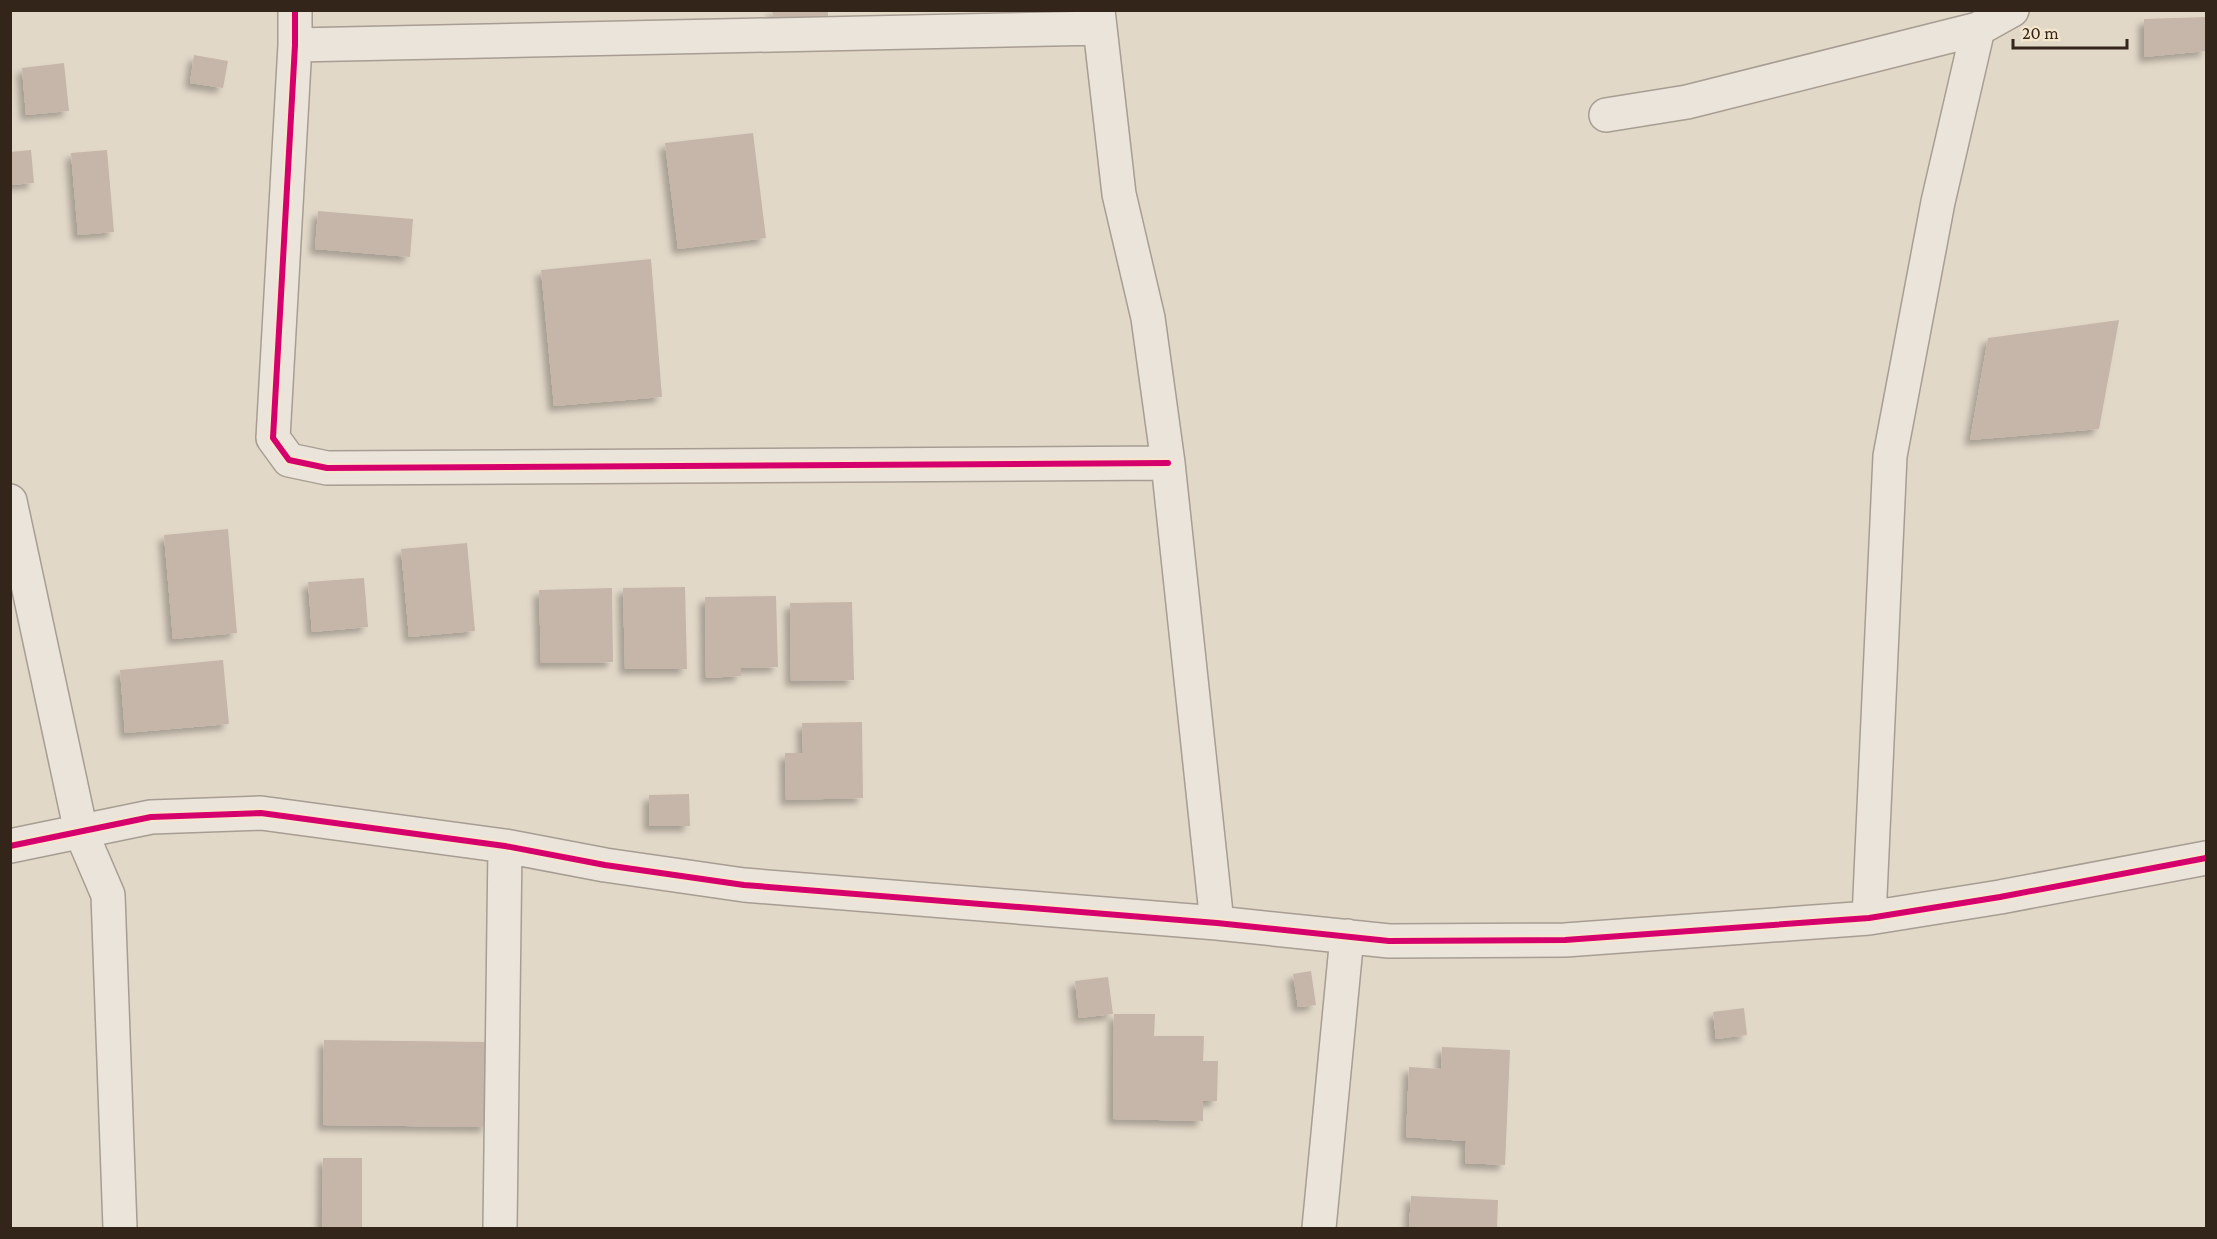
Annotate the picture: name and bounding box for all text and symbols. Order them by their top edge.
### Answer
scale bar [2013,12,2127,50]
text: 20 m [2022,23,2059,43]

